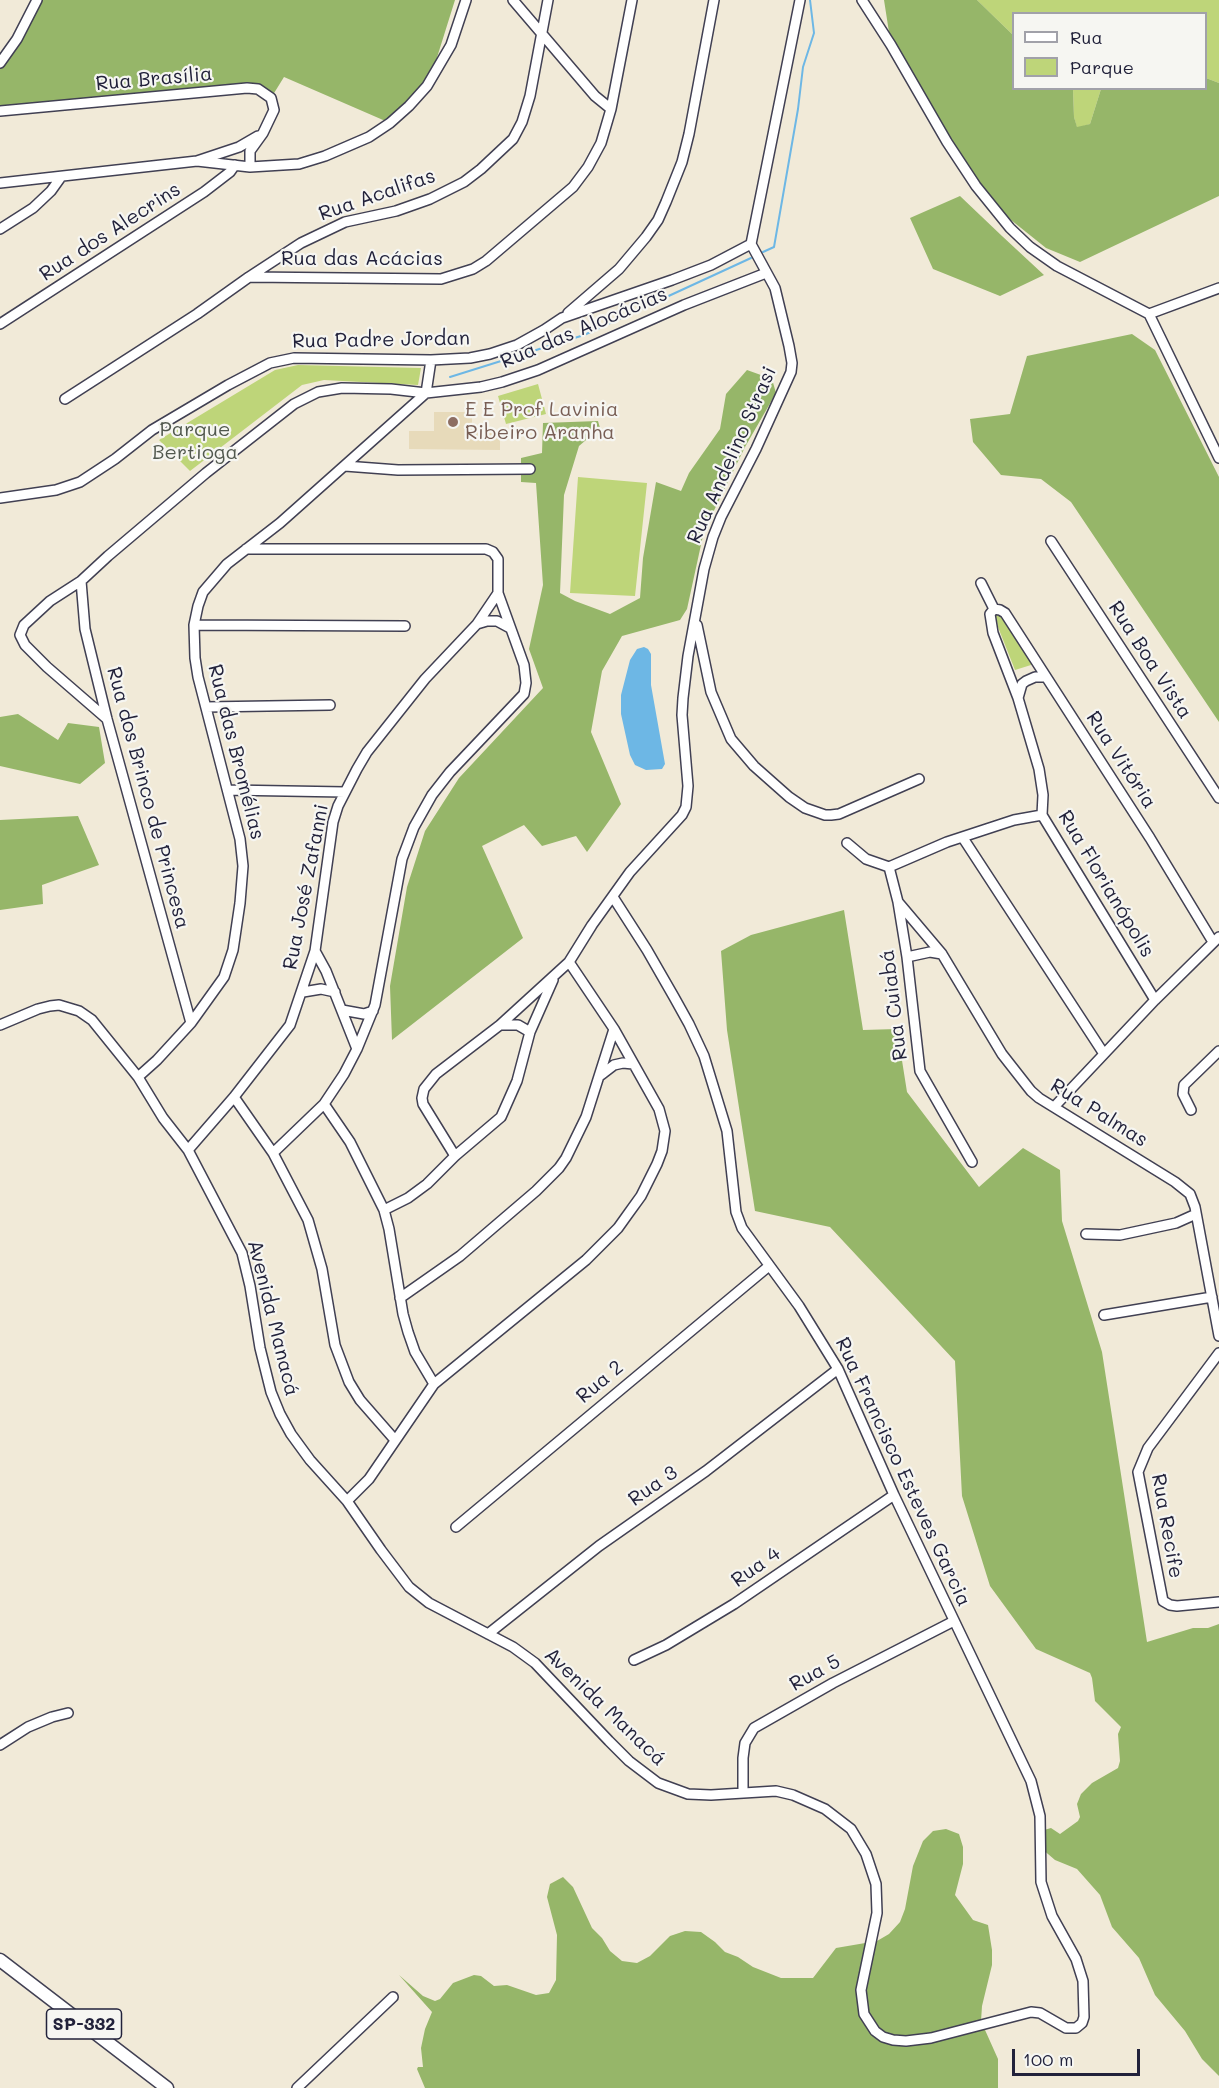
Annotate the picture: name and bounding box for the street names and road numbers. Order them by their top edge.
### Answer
street label: Rua Brasília [95,62,213,96]
street label: Rua Acalifas [316,164,438,226]
street label: Rua dos Alecrins [35,177,185,287]
street label: Rua das Acácias [281,247,443,271]
street label: Rua das Alocácias [497,282,671,374]
street label: Rua Padre Jordan [292,326,470,354]
street label: Rua Andelino Strasi [682,363,782,547]
street label: Rua Boa Vista [1103,597,1197,723]
street label: Rua das Bromélias [203,662,269,842]
street label: Rua dos Brinco de Princesa [101,664,195,932]
street label: Rua Vitória [1081,707,1161,813]
street label: Rua José Zafanni [278,802,334,972]
street label: Rua Florianópolis [1053,806,1159,962]
street label: Rua Cuiabá [875,948,913,1062]
street label: Rua Palmas [1046,1074,1152,1152]
street label: Avenida Manacá [242,1238,304,1398]
street label: Rua Francisco Esteves Garcia [830,1334,976,1610]
street label: Rua 2 [572,1356,628,1408]
street label: Rua 3 [624,1461,682,1511]
street label: Rua Recife [1146,1472,1188,1580]
street label: Rua 4 [727,1542,785,1592]
street label: Avenida Manacá [539,1643,671,1771]
street label: Rua 5 [785,1649,845,1697]
road number: SP-332 [46,2009,122,2039]

